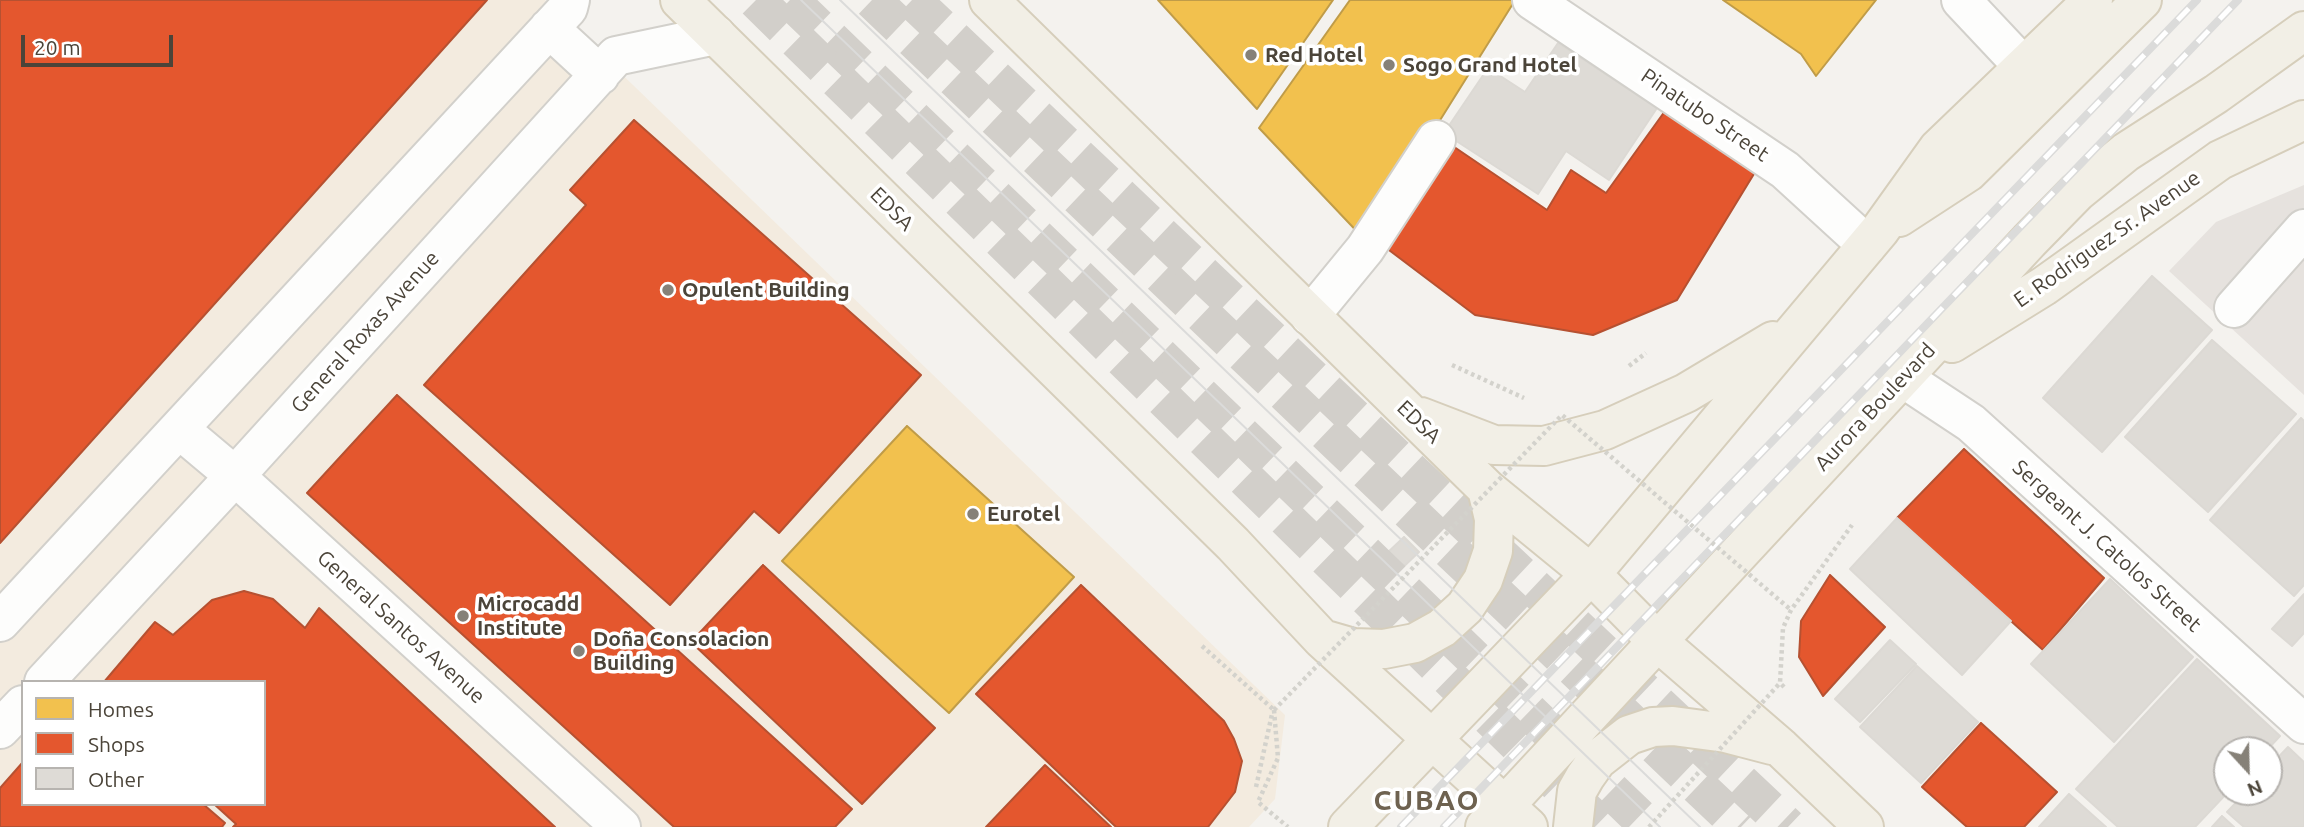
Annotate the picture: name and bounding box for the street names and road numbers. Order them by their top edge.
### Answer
street label: Pinatubo Street [1636,63,1774,167]
street label: E. Rodriguez Sr. Avenue [2009,165,2205,313]
street label: EDSA [865,182,919,236]
street label: General Roxas Avenue [286,246,444,418]
street label: Aurora Boulevard [1809,338,1941,476]
street label: EDSA [1392,395,1446,449]
street label: Sergeant J. Catolos Street [2008,455,2206,637]
street label: General Santos Avenue [312,545,490,709]

